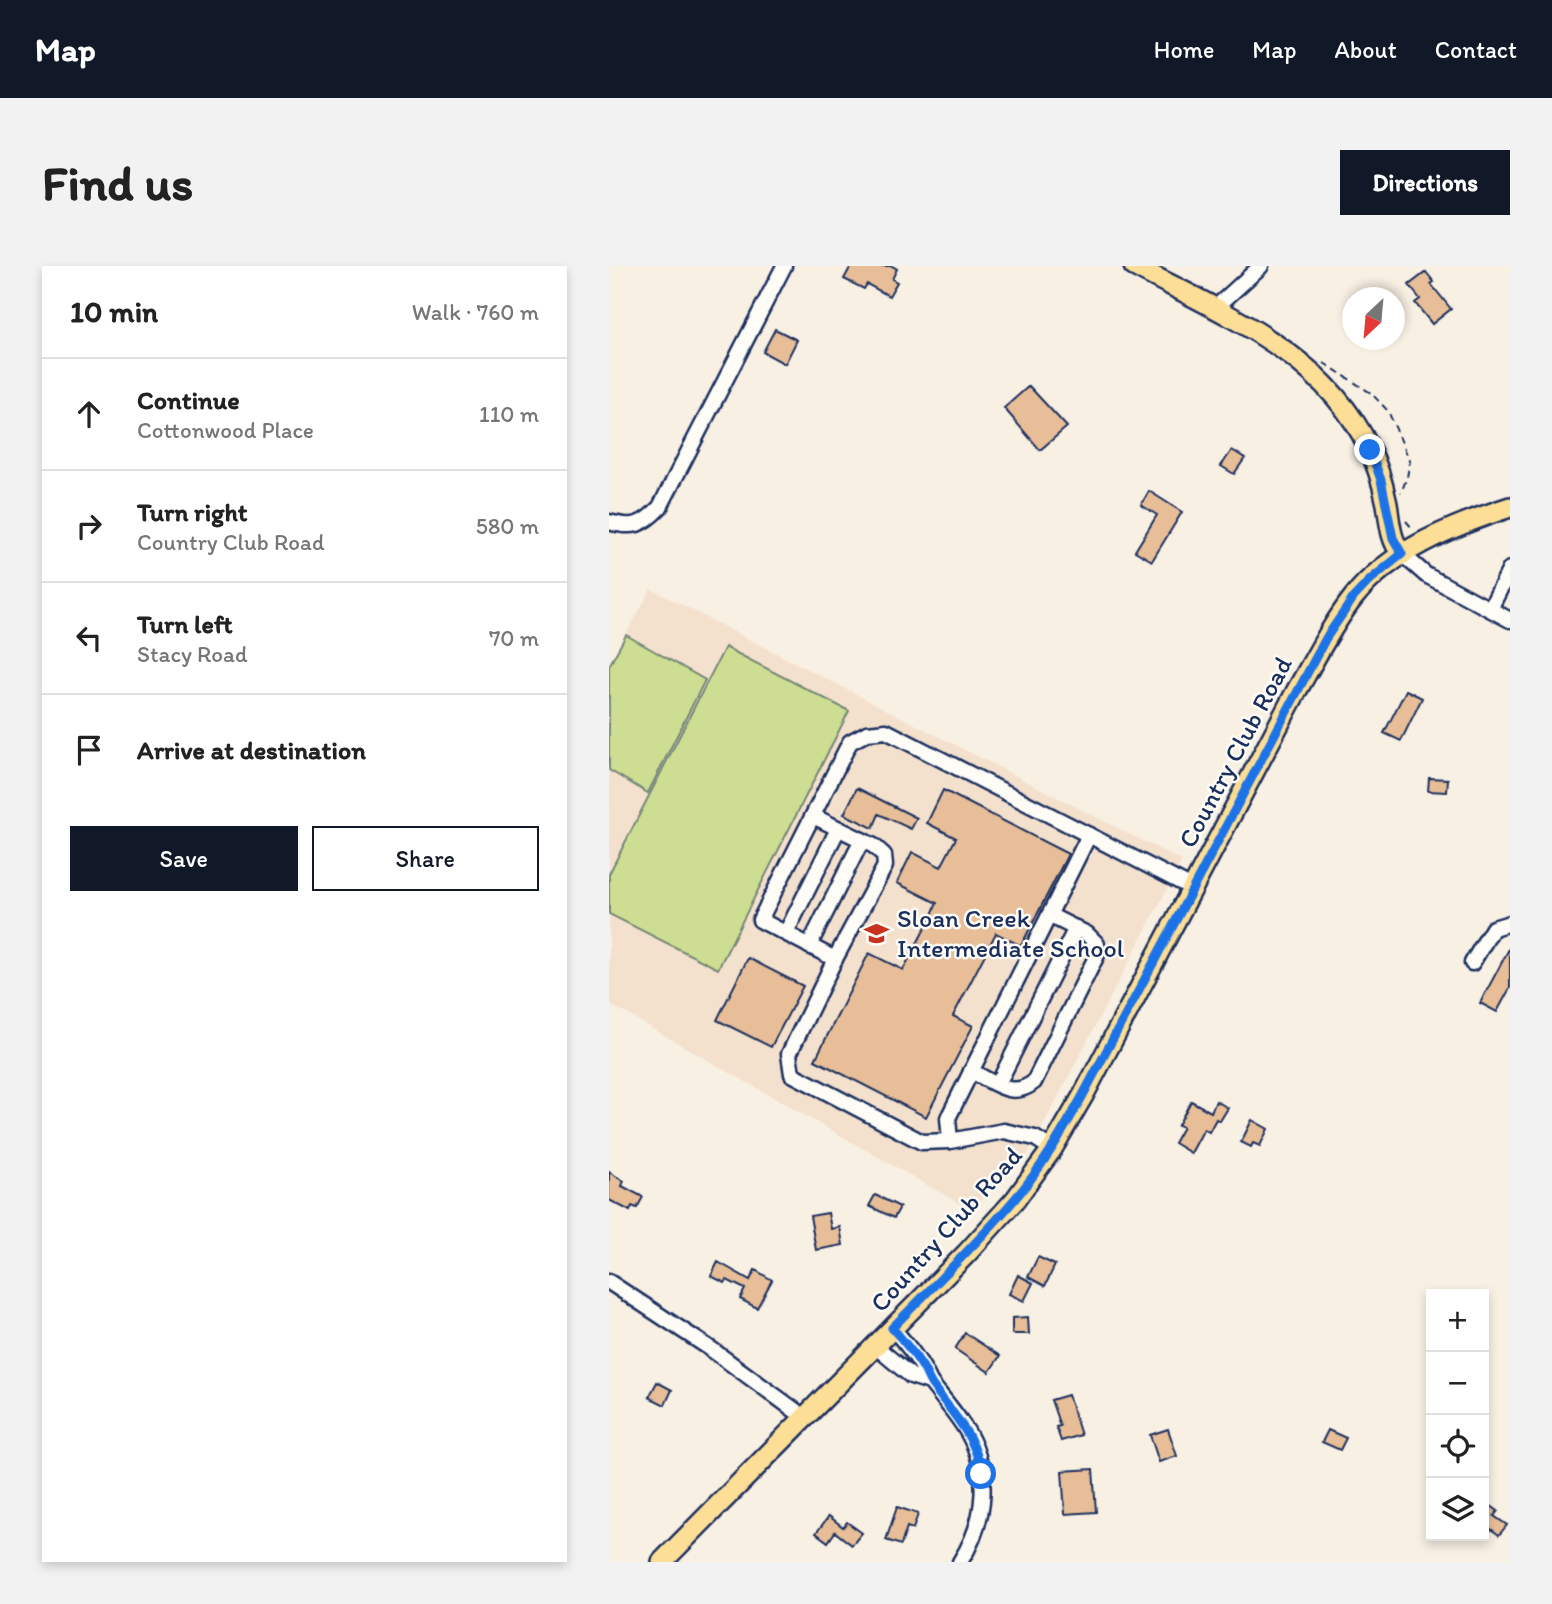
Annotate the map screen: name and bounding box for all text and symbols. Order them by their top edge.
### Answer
text: Map [35,30,96,69]
text: Home [1154,35,1214,64]
text: Map [1252,35,1296,64]
text: About [1334,35,1397,64]
text: Contact [1435,35,1517,64]
button: Directions [1340,150,1510,215]
text: Find us [42,153,193,212]
north arrow [1342,287,1405,350]
text: 10 min [70,293,158,330]
text: Walk · 760 m [412,298,539,326]
text: Continue [137,384,240,416]
icon: ahead [70,395,108,433]
text: 110 m [479,400,539,428]
text: Cottonwood Place [137,416,314,444]
route end [1354,434,1385,465]
text: Turn right [137,496,248,528]
icon: right [70,507,108,545]
text: 580 m [476,512,539,540]
text: Country Club Road [137,528,325,556]
text: Turn left [137,608,233,640]
icon: left [70,619,108,657]
text: 70 m [489,624,539,652]
text: Stacy Road [137,640,248,668]
street label: Country Club Road [1171,650,1299,853]
icon: arrive [70,731,108,769]
text: Arrive at destination [137,734,366,766]
button: Save [70,826,298,891]
button: Share [312,826,539,891]
place label: Sloan Creek Intermediate School [897,902,1124,964]
school or university icon: Sloan Creek Intermediate School [863,919,891,947]
street label: Country Club Road [863,1139,1029,1319]
map controls [1426,1289,1489,1541]
button: + [1426,1289,1489,1352]
button: − [1426,1352,1489,1415]
button: locate [1426,1415,1489,1478]
route start [965,1458,996,1489]
button: layers [1426,1478,1489,1541]

